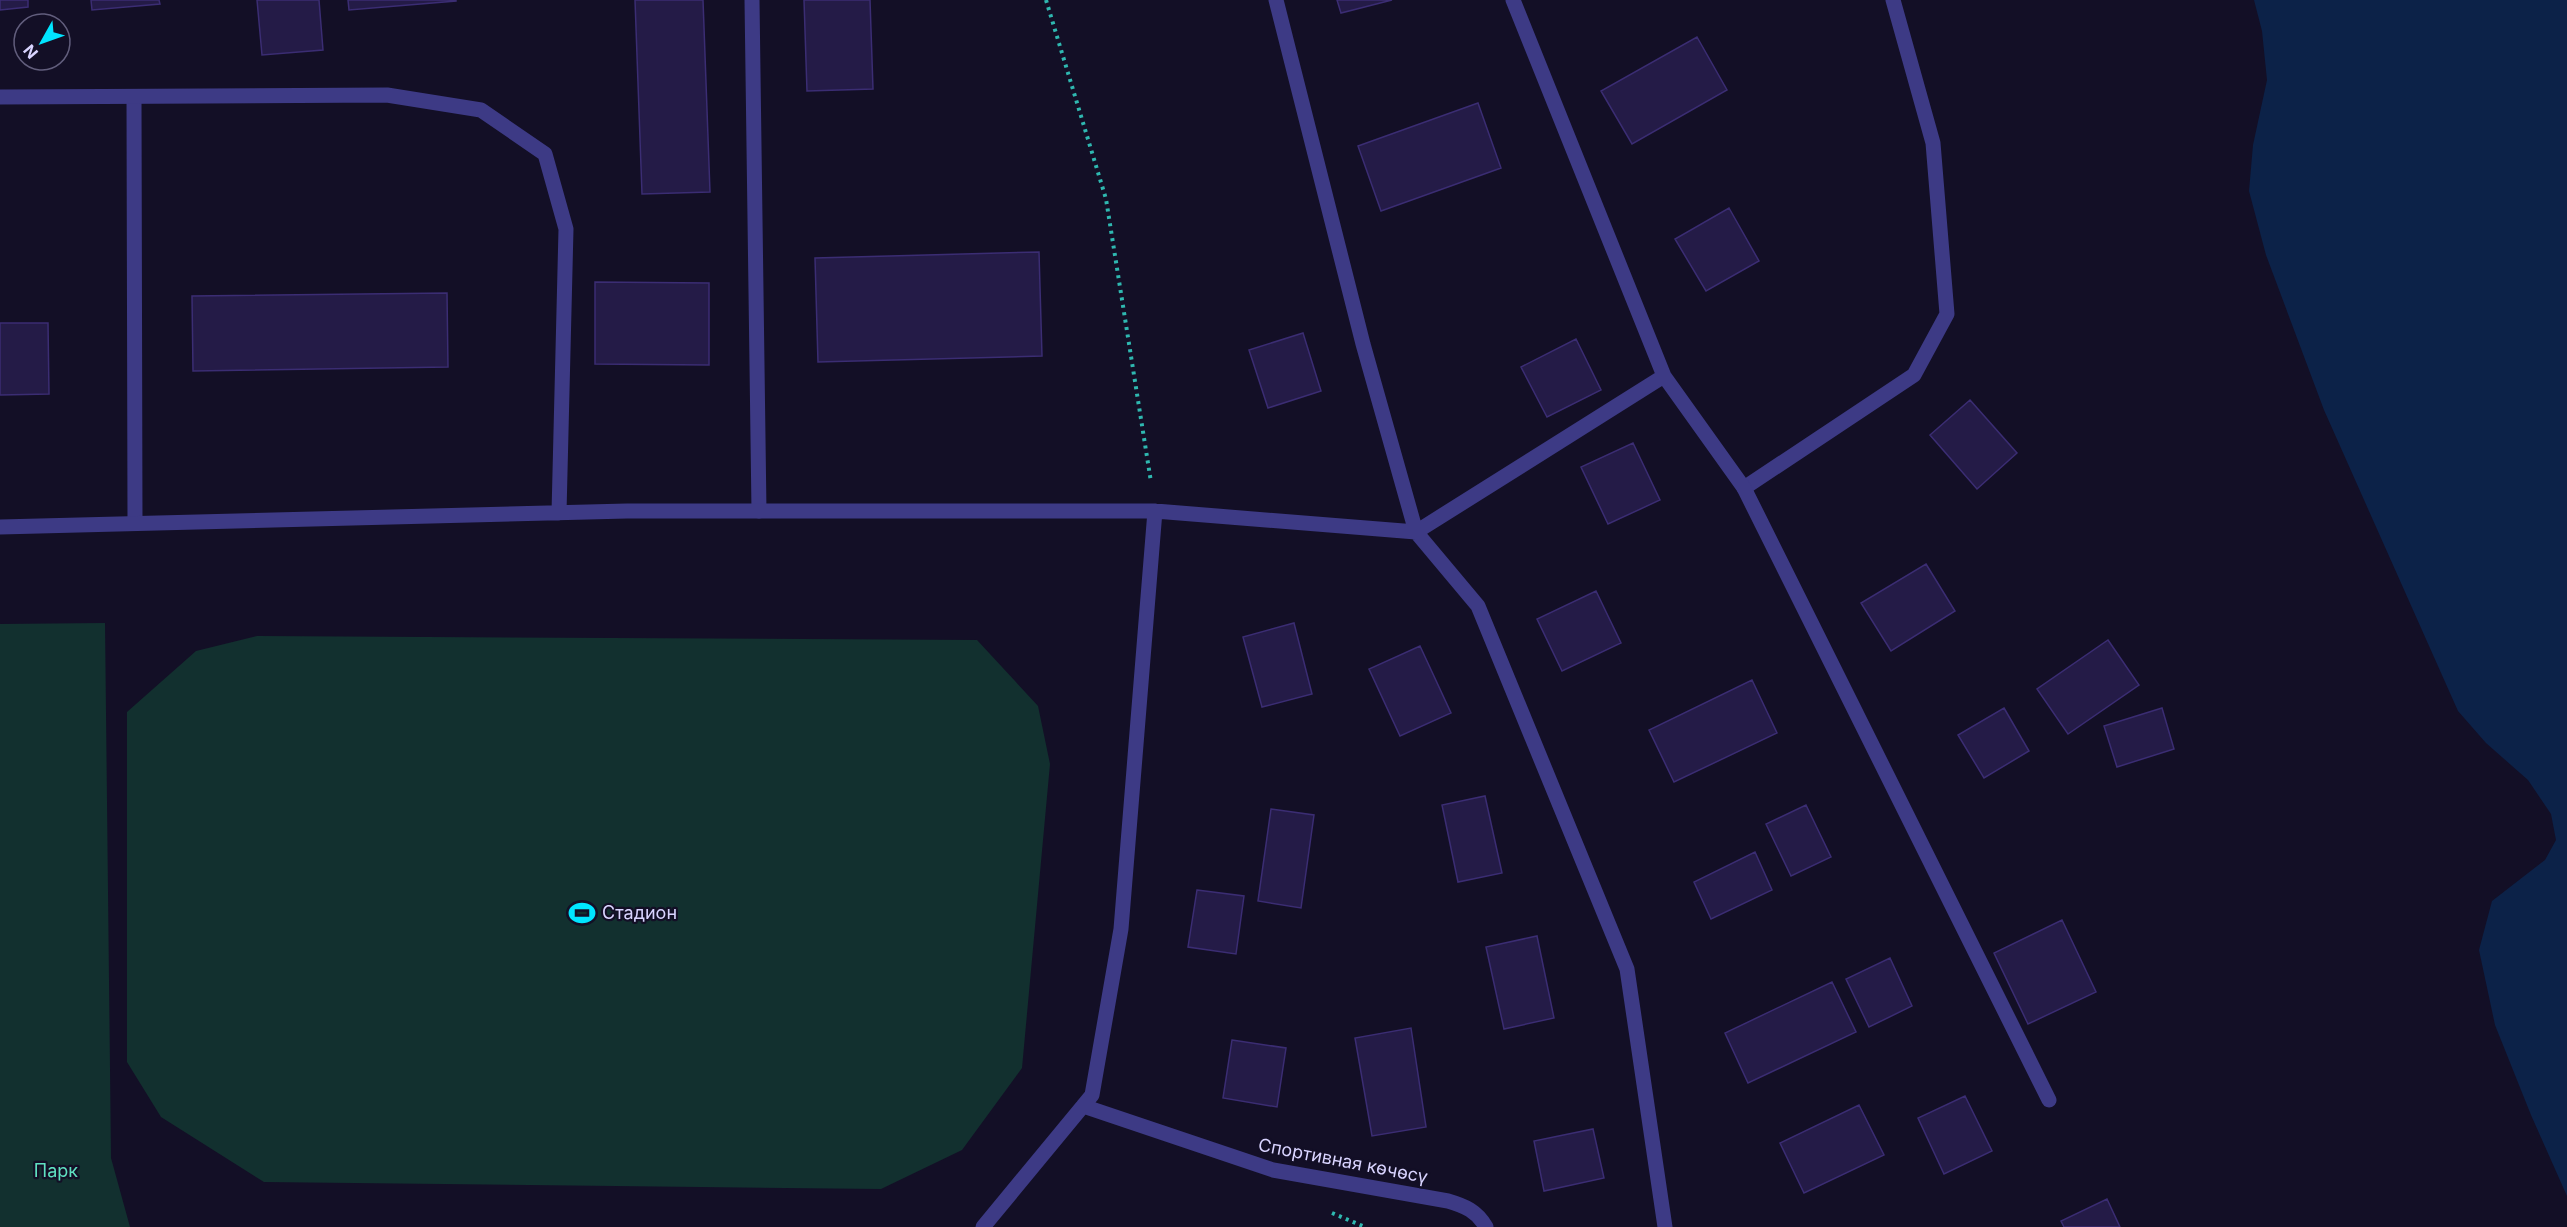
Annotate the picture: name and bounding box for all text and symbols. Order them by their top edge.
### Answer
north arrow [12,12,72,72]
text: N [19,41,42,63]
sports icon: Стадион [567,898,597,928]
place label: Стадион [602,902,677,923]
street label: Спортивная көчөсү [1256,1134,1430,1187]
park label: Парк [34,1160,78,1181]

